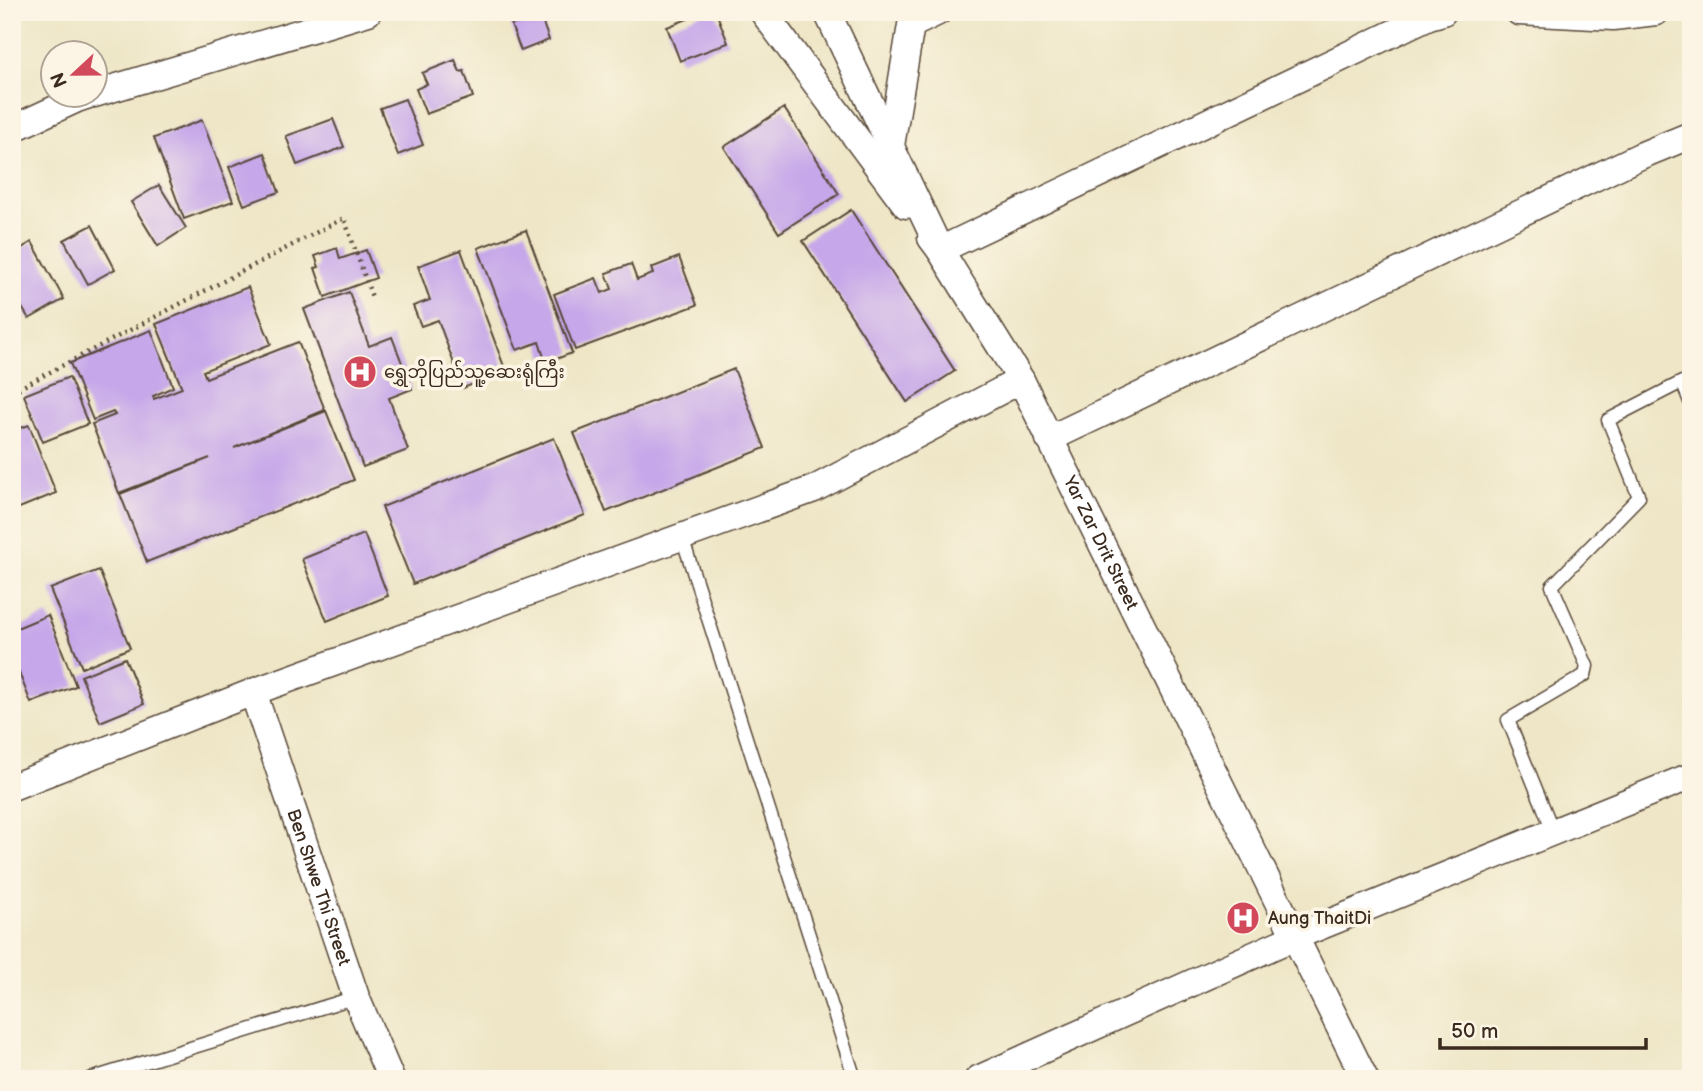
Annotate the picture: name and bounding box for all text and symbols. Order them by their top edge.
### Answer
north arrow [38,38,108,108]
text: N [46,69,73,91]
hospital icon: ရွှေဘိုပြည်သူ့ဆေးရုံကြီး [341,353,379,391]
place label: ရွှေဘိုပြည်သူ့ဆေးရုံကြီး [384,358,565,387]
street label: Yar Zar Drit Street [1059,471,1143,614]
street label: Ben Shwe Thi Street [283,806,355,969]
hospital icon: Aung ThaitDi [1224,899,1262,937]
place label: Aung ThaitDi [1268,908,1371,929]
scale bar [1440,1007,1647,1051]
text: 50 m [1451,1019,1498,1044]

